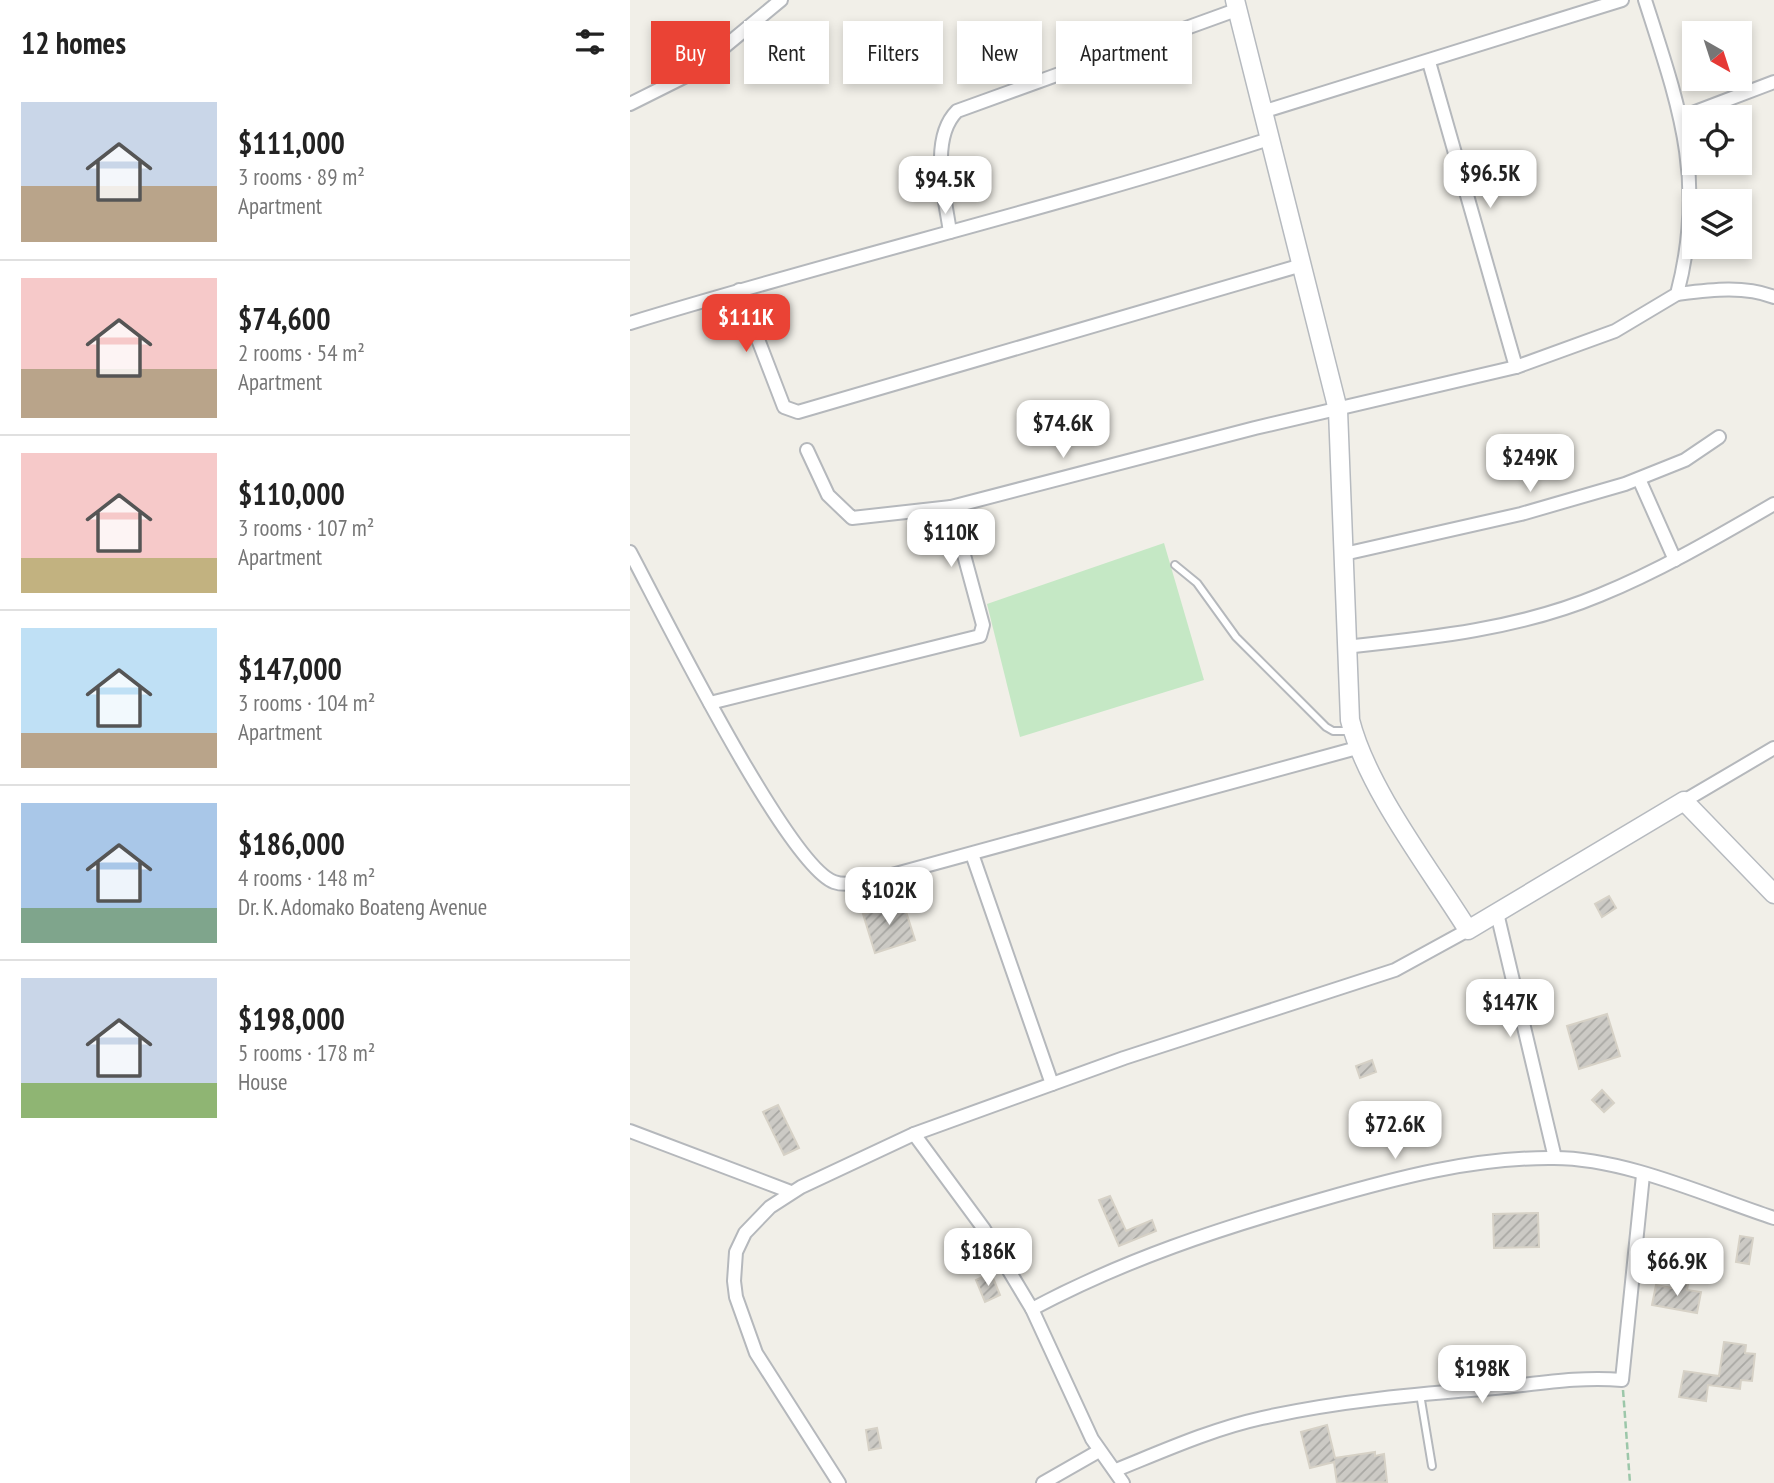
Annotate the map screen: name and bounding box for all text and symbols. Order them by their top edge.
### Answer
chip: Buy [651,21,730,84]
chip: Rent [744,21,829,84]
chip: Filters [843,21,943,84]
chip: New [957,21,1042,84]
chip: Apartment [1056,21,1192,84]
north arrow [1682,21,1752,91]
map controls [1682,21,1752,259]
text: 12 homes [21,23,126,62]
icon: filters [571,23,609,61]
button: locate [1682,105,1752,175]
text: $111,000 [238,123,345,162]
icon: home [77,130,161,214]
pin: $96.5K [1433,150,1547,210]
pin: $94.5K [888,156,1002,216]
text: $96.5K [1460,158,1520,187]
text: 3 rooms · 89 m² [238,162,365,191]
text: $94.5K [915,164,975,193]
button: layers [1682,189,1752,259]
text: Apartment [238,191,322,220]
pin: $111K [697,294,795,354]
text: $74,600 [238,299,331,338]
text: $111K [718,302,774,331]
icon: home [77,306,161,390]
text: 2 rooms · 54 m² [238,338,365,367]
text: Apartment [238,367,322,396]
pin: $74.6K [1006,400,1120,460]
text: $74.6K [1033,408,1093,437]
pin: $249K [1481,434,1579,494]
text: $249K [1502,442,1558,471]
text: $110,000 [238,474,345,513]
icon: home [77,481,161,565]
pin: $110K [902,510,1000,569]
text: 3 rooms · 107 m² [238,513,374,542]
text: $110K [923,517,979,546]
text: Apartment [238,542,322,571]
text: $147,000 [238,649,342,688]
icon: home [77,656,161,740]
text: 3 rooms · 104 m² [238,688,375,717]
text: Apartment [238,717,322,746]
text: $186,000 [238,824,345,863]
icon: home [77,831,161,915]
text: 4 rooms · 148 m² [238,863,375,892]
pin: $102K [840,867,938,927]
text: $102K [861,875,917,904]
text: Dr. K. Adomako Boateng Avenue [238,892,487,921]
pin: $147K [1461,979,1559,1039]
text: $147K [1482,987,1538,1016]
text: $198,000 [238,999,345,1038]
icon: home [77,1006,161,1090]
text: 5 rooms · 178 m² [238,1038,375,1067]
text: House [238,1067,288,1096]
pin: $72.6K [1338,1102,1452,1161]
text: $72.6K [1365,1109,1425,1138]
pin: $186K [939,1228,1037,1288]
text: $186K [960,1236,1016,1265]
pin: $66.9K [1620,1238,1734,1298]
text: $66.9K [1647,1246,1707,1275]
pin: $198K [1433,1346,1531,1405]
text: $198K [1454,1353,1510,1382]

